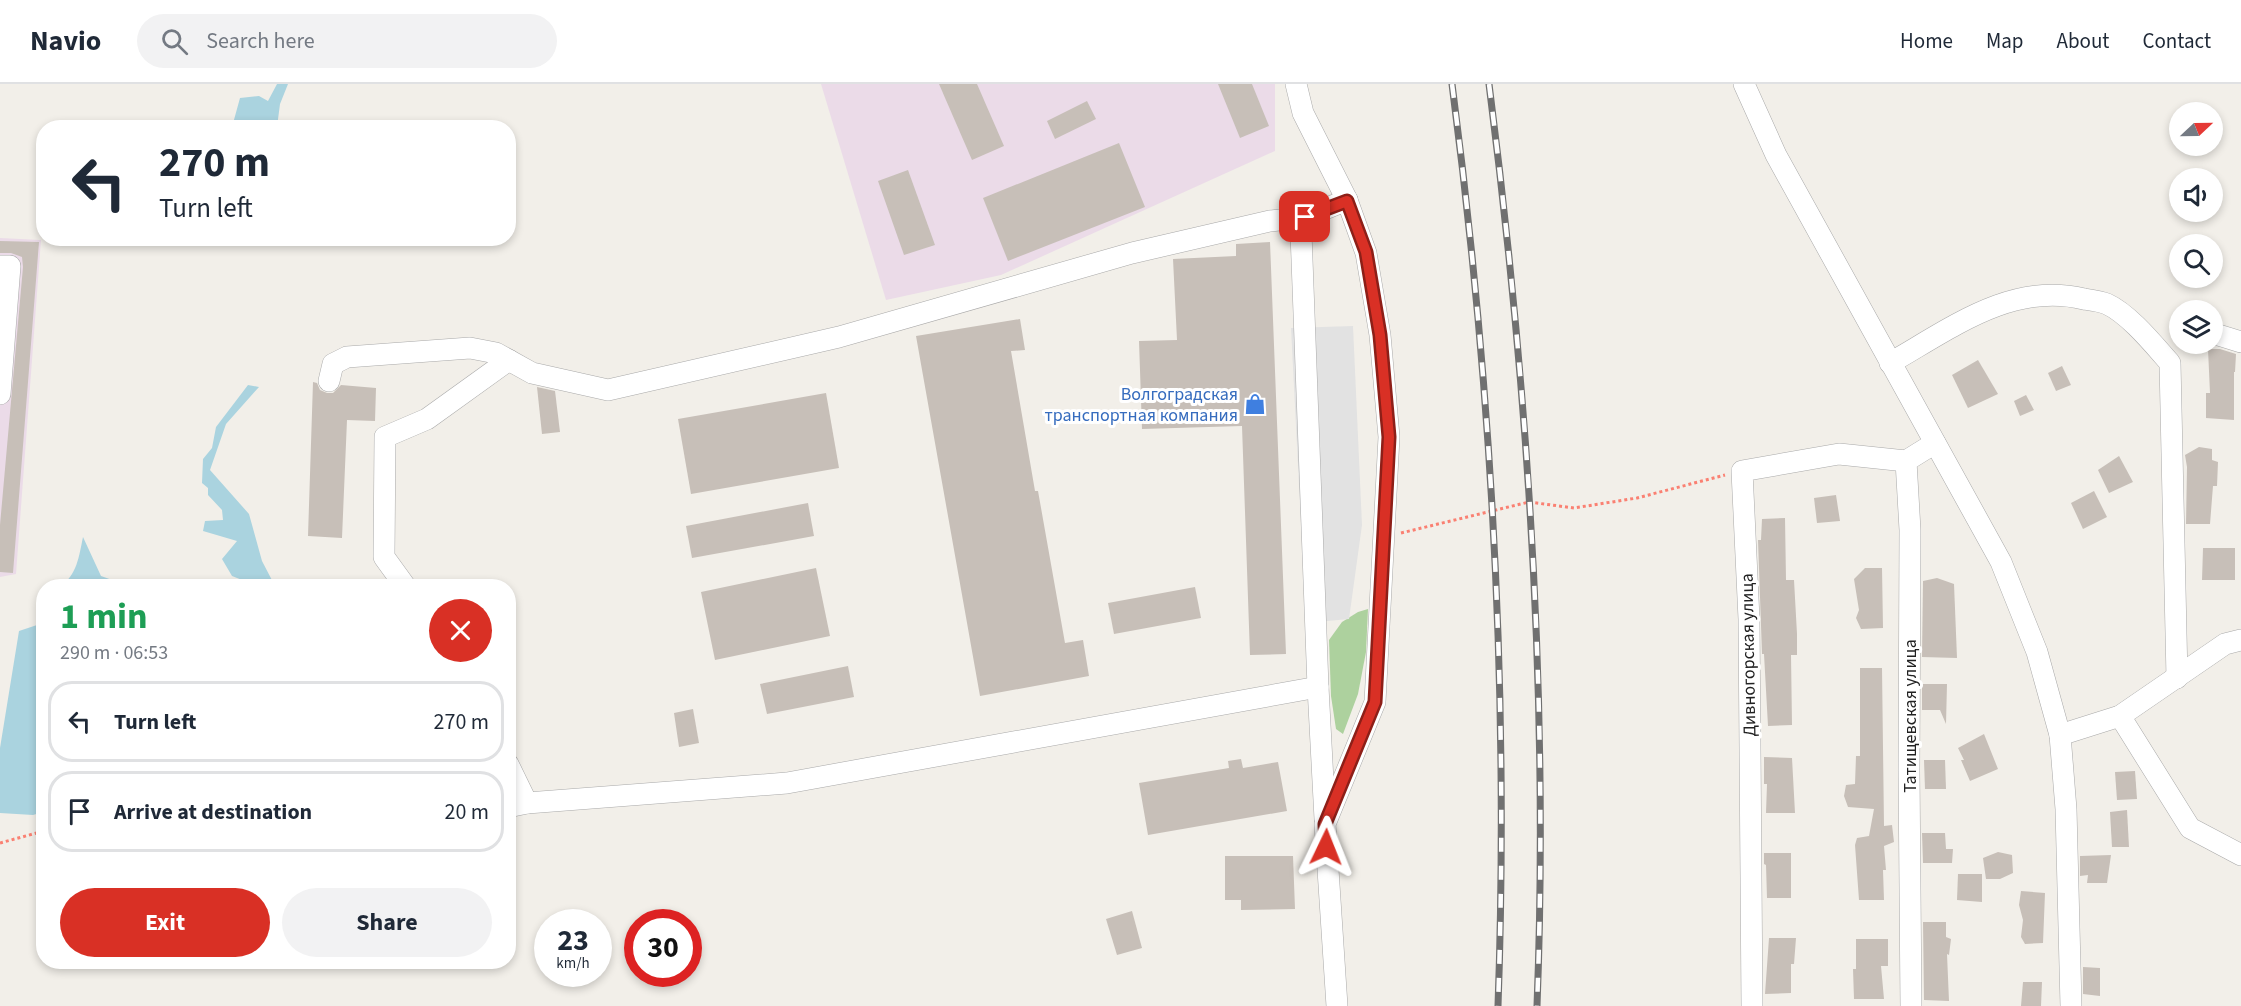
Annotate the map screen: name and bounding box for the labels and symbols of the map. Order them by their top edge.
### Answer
north arrow [2169,102,2223,156]
pin [1279,191,1330,242]
place label: Волгоградская транспортная компания [1045,382,1238,428]
shop icon: Волгоградская транспортная компания [1243,392,1267,416]
street label: Дивногорская улица [1735,573,1762,737]
street label: Татищевская улица [1898,639,1923,793]
position arrow [1294,815,1358,879]
speed limit sign: 30 [624,909,702,987]

